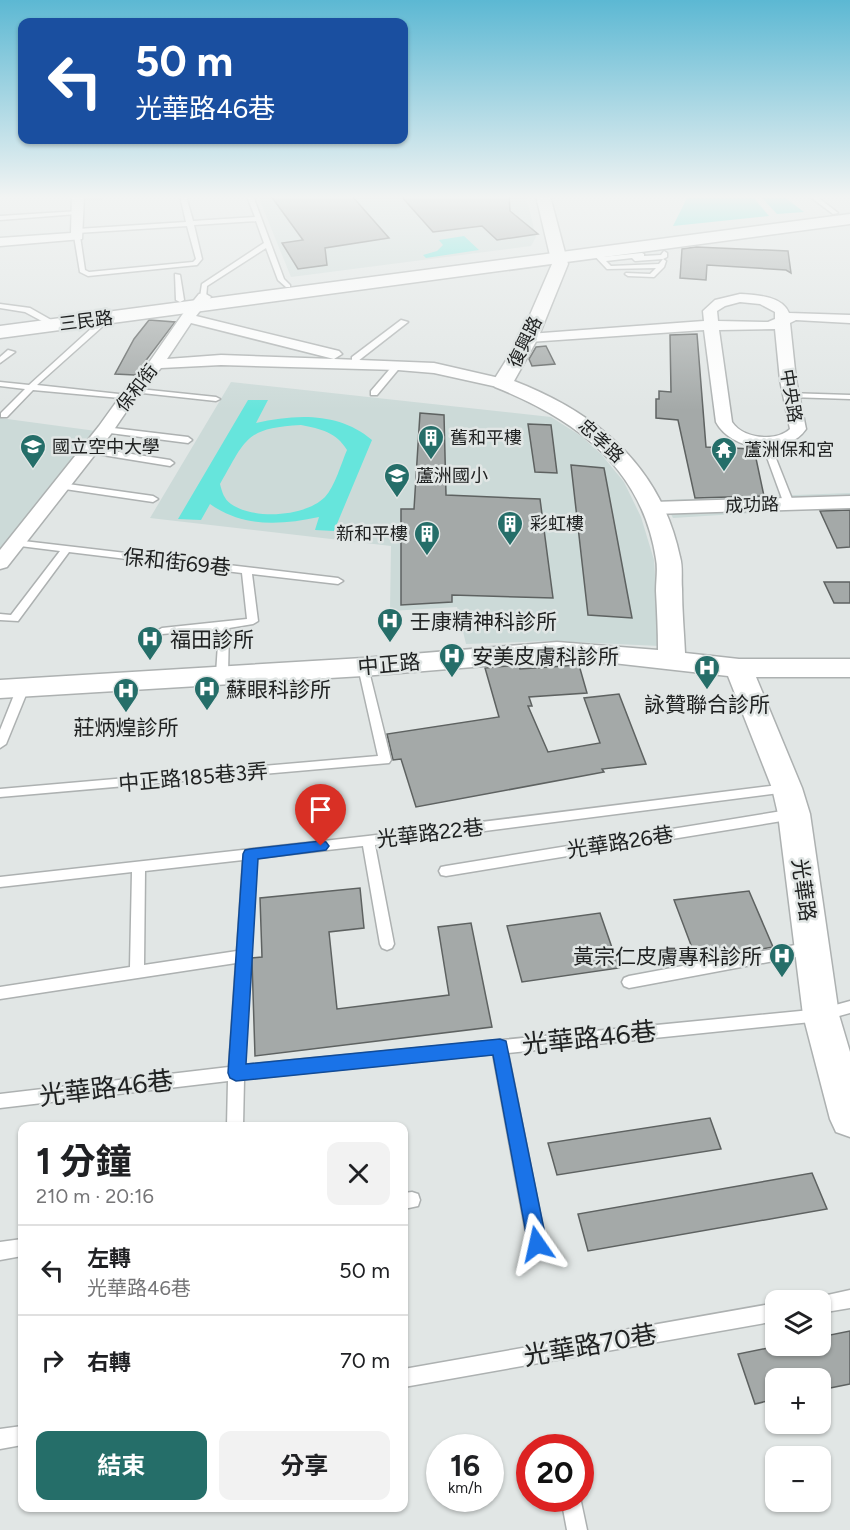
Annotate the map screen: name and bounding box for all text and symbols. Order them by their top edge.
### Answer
text: 50 m [135,36,233,87]
icon: left [36,42,114,120]
text: 光華路46巷 [135,92,275,125]
street label: 三民路 [58,307,114,335]
street label: 復興路 [503,313,547,371]
street label: 保和街 [112,360,162,416]
street label: 中央路 [776,368,806,424]
street label: 忠孝路 [574,415,628,467]
building icon: 舊和平樓 [416,423,446,461]
place label: 舊和平樓 [450,427,522,449]
school or university icon: 國立空中大學 [18,432,48,470]
temple icon: 蘆洲保和宮 [709,435,739,473]
place label: 國立空中大學 [52,436,160,458]
place label: 蘆洲保和宮 [744,439,834,461]
school or university icon: 蘆洲國小 [382,461,412,499]
place label: 蘆洲國小 [416,465,488,487]
street label: 成功路 [725,493,779,517]
building icon: 彩虹樓 [495,509,525,547]
place label: 彩虹樓 [530,513,584,535]
building icon: 新和平樓 [412,519,442,557]
place label: 新和平樓 [336,523,408,545]
street label: 保和街69巷 [122,544,232,580]
hospital icon: 壬康精神科診所 [375,606,405,644]
place label: 壬康精神科診所 [410,609,557,634]
hospital icon: 福田診所 [135,624,165,662]
place label: 福田診所 [170,627,254,652]
hospital icon: 安美皮膚科診所 [437,641,467,679]
place label: 安美皮膚科診所 [472,644,619,669]
street label: 中正路 [357,649,421,679]
hospital icon: 詠贊聯合診所 [692,653,722,691]
hospital icon: 蘇眼科診所 [192,674,222,712]
hospital icon: 莊炳煌診所 [111,676,141,714]
place label: 蘇眼科診所 [226,677,331,702]
place label: 詠贊聯合診所 [644,692,770,717]
place label: 莊炳煌診所 [74,715,179,740]
street label: 中正路185巷3弄 [117,758,269,796]
pin [295,784,346,846]
icon: arrive [304,793,337,826]
street label: 光華路22巷 [375,814,485,852]
street label: 光華路26巷 [565,821,675,863]
street label: 光華路 [787,857,821,923]
hospital icon: 黃宗仁皮膚專科診所 [767,941,797,979]
place label: 黃宗仁皮膚專科診所 [573,944,762,969]
street label: 光華路46巷 [520,1015,658,1061]
street label: 光華路46巷 [37,1064,175,1112]
text: 1 分鐘 [36,1140,132,1183]
button: close [327,1142,390,1205]
text: 210 m · 20:16 [36,1184,154,1208]
position arrow [505,1212,569,1276]
text: 左轉 [87,1245,131,1272]
icon: left [36,1254,69,1287]
text: 50 m [339,1257,390,1284]
text: 光華路46巷 [87,1276,191,1300]
map controls [765,1290,831,1512]
button: layers [765,1290,831,1356]
street label: 光華路70巷 [521,1318,659,1372]
icon: right [36,1344,69,1377]
text: 70 m [340,1347,390,1374]
text: 右轉 [87,1349,131,1376]
button: + [765,1368,831,1434]
button: 結束 [36,1431,207,1500]
button: 分享 [219,1431,390,1500]
speed limit sign: 20 [516,1434,594,1512]
button: − [765,1446,831,1512]
text: 16 [450,1447,480,1484]
text: km/h [448,1479,482,1497]

